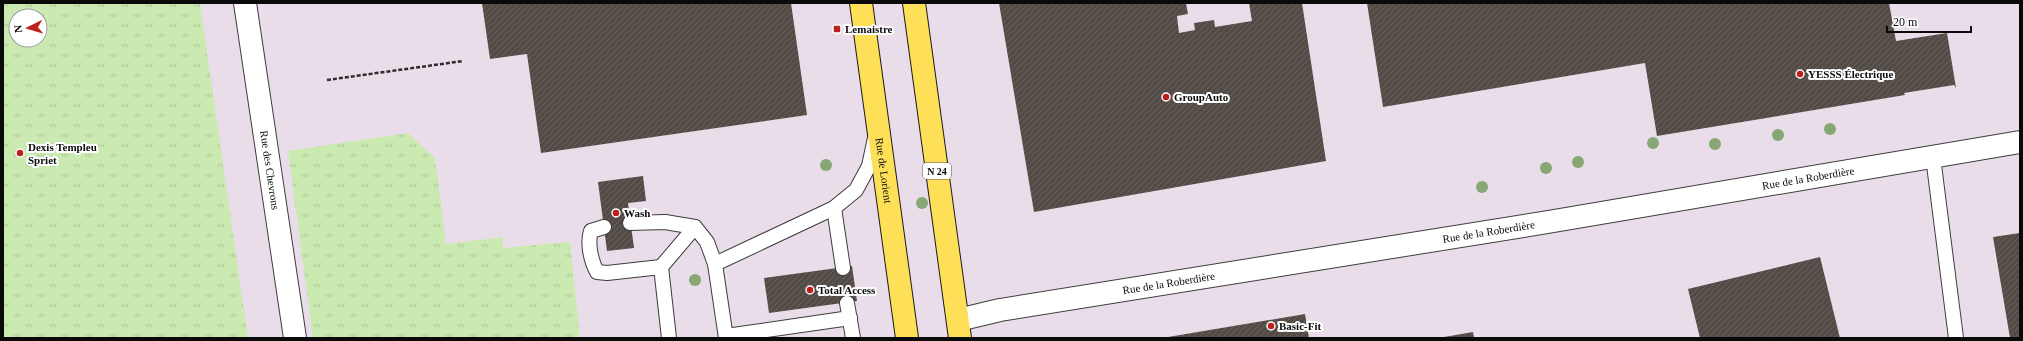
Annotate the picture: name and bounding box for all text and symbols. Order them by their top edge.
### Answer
north arrow [8,8,48,48]
scale bar [1887,8,1971,34]
text: 20 m [1893,15,1918,29]
place label: Lemaistre [845,23,893,35]
text: N [12,24,24,33]
marker: Lemaistre [832,24,842,34]
place label: YESSS Électrique [1808,68,1893,80]
marker: YESSS Électrique [1795,69,1805,79]
place label: GroupAuto [1174,91,1229,103]
marker: GroupAuto [1161,92,1171,102]
street label: Rue des Chevrons [258,130,282,211]
street label: Rue de Lorient [874,137,894,204]
place label: Dexis Templeu Spriet [28,141,97,166]
marker: Dexis Templeu Spriet [15,148,25,158]
road number: N 24 [923,163,951,179]
street label: Rue de la Roberdière [1761,164,1855,192]
place label: Wash [624,207,650,219]
marker: Wash [611,208,621,218]
street label: Rue de la Roberdière [1442,218,1536,245]
street label: Rue de la Roberdière [1122,270,1216,296]
place label: Total Access [818,284,876,296]
marker: Total Access [805,285,815,295]
place label: Basic-Fit [1279,320,1321,332]
marker: Basic-Fit [1266,321,1276,331]

